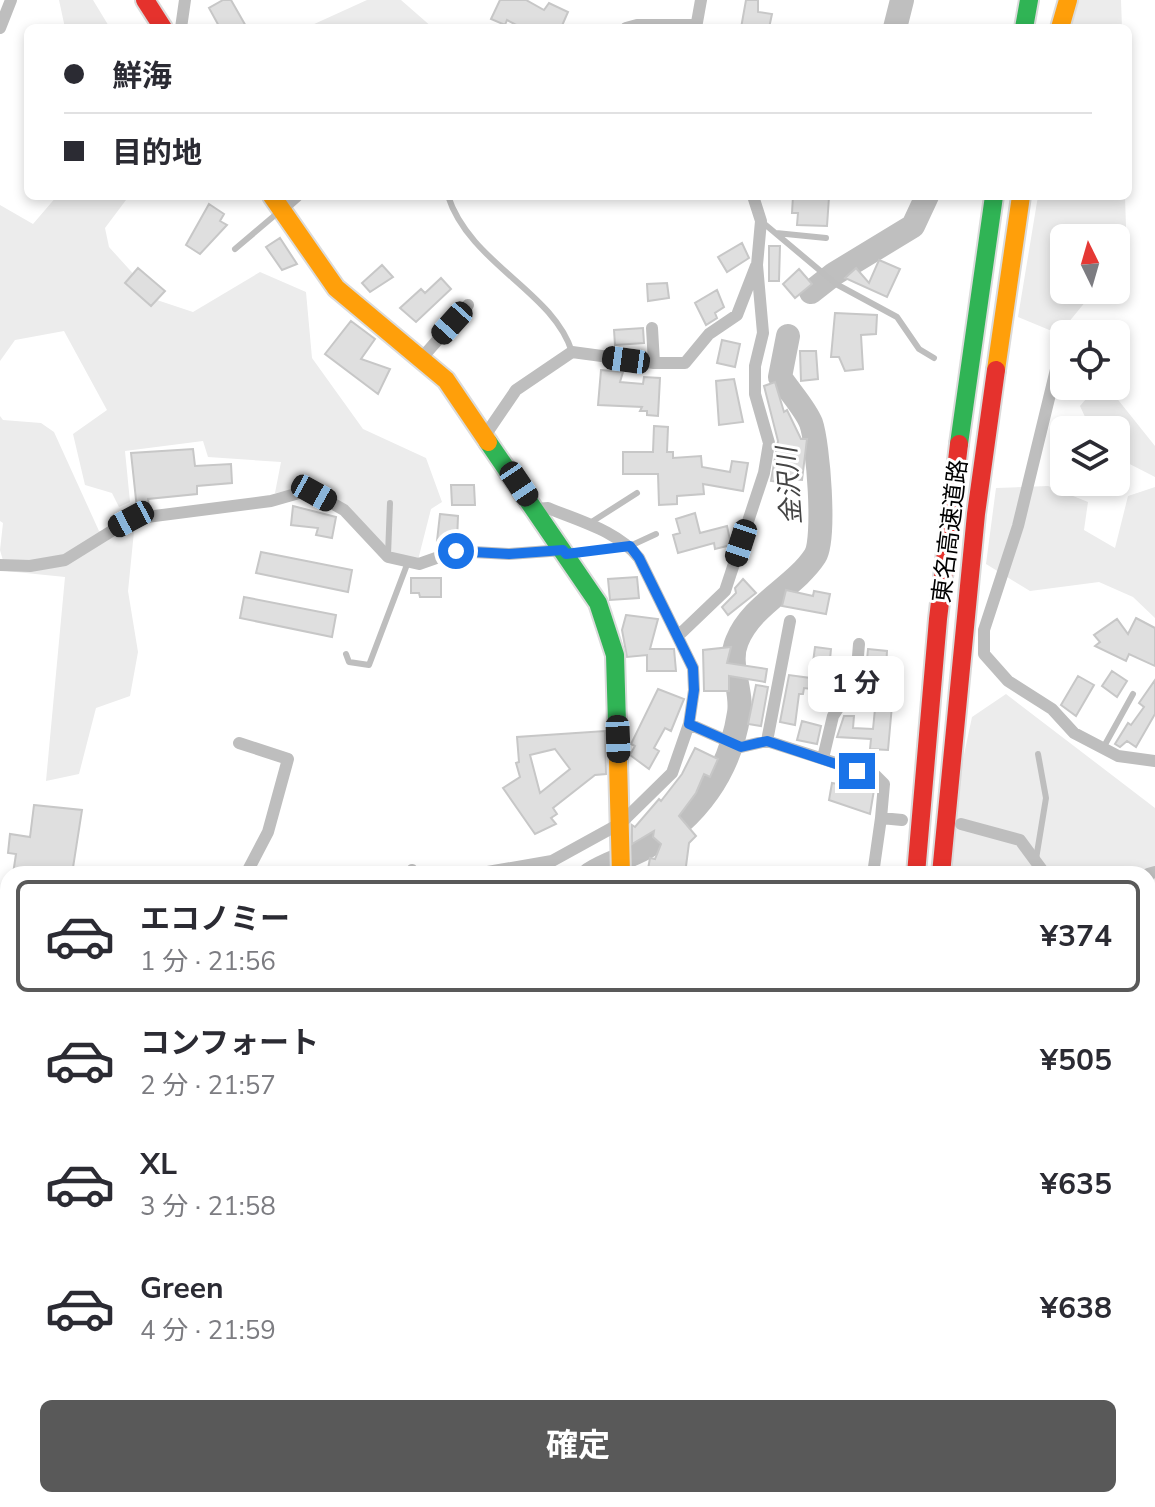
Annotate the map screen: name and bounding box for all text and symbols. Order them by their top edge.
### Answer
text: 鮮海 [112,56,172,97]
text: 目的地 [112,133,202,174]
north arrow [1050,224,1130,304]
map controls [1050,224,1130,496]
car [427,297,477,349]
button: locate [1050,320,1130,400]
car [601,345,651,375]
button: layers [1050,416,1130,496]
water label: 金沢川 [769,443,810,526]
car [496,457,542,511]
street label: 東名高速道路 [925,458,975,604]
car [287,471,341,515]
car [104,497,158,541]
car [722,516,760,570]
route start [438,533,474,569]
callout: 1 分 [809,655,905,711]
text: 1 分 [832,666,880,701]
car [605,715,631,763]
route end [839,753,875,789]
text: エコノミー [140,899,290,940]
icon: car [44,900,116,972]
text: ¥374 [1040,916,1112,957]
text: 1 分 · 21:56 [140,944,276,979]
text: コンフォート [140,1023,319,1064]
icon: car [44,1024,116,1096]
text: ¥505 [1040,1040,1112,1081]
text: 2 分 · 21:57 [140,1068,276,1103]
text: XL [140,1144,177,1185]
icon: car [44,1148,116,1220]
text: ¥635 [1040,1164,1112,1205]
text: 3 分 · 21:58 [140,1189,276,1224]
text: Green [140,1268,224,1309]
icon: car [44,1272,116,1344]
text: ¥638 [1040,1288,1112,1329]
text: 4 分 · 21:59 [140,1313,276,1348]
button: 確定 [40,1400,1116,1492]

